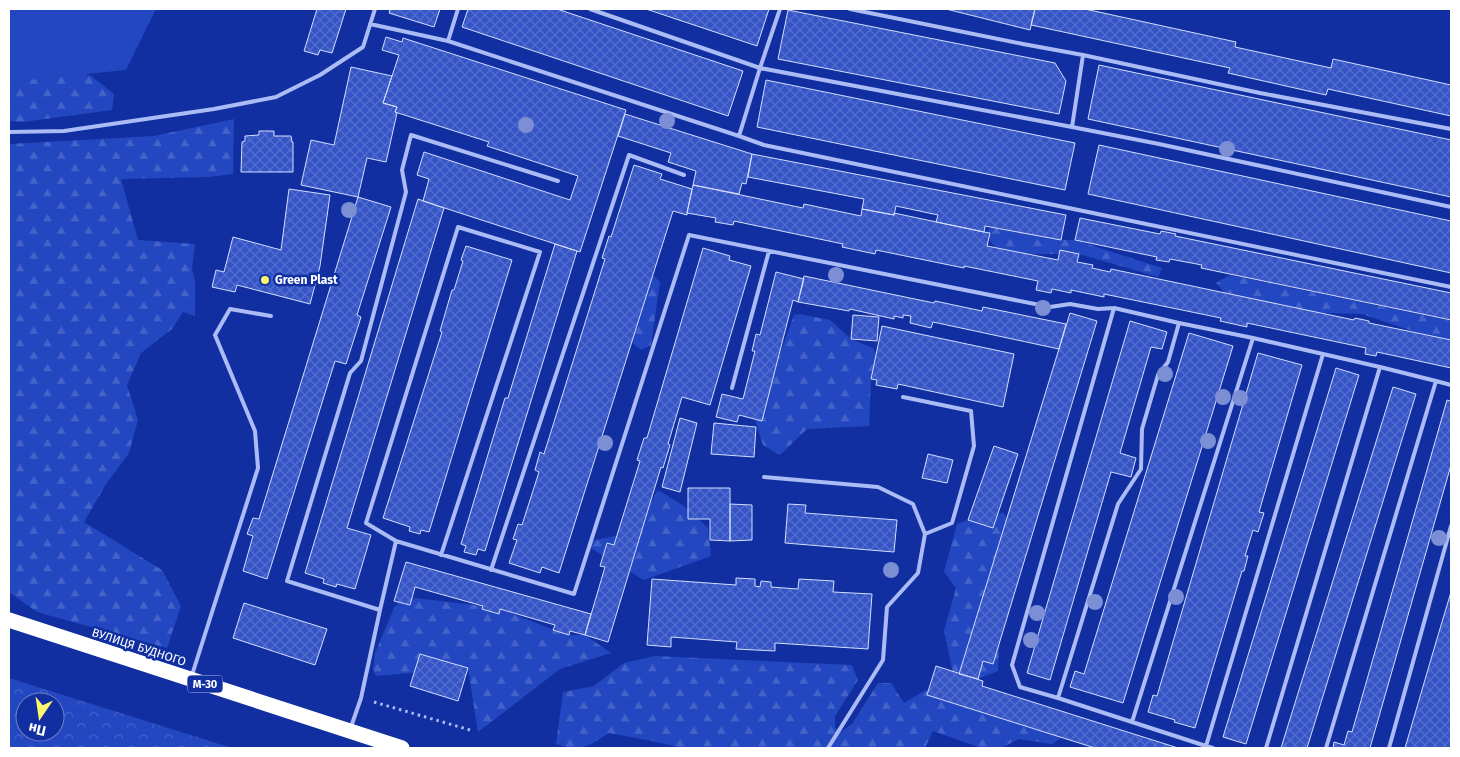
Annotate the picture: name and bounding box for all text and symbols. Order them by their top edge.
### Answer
place label: Green Plast [275,273,338,287]
marker: Green Plast [259,274,271,286]
street label: ВУЛИЦЯ БУДНОГО [90,625,188,669]
road number: М-30 [188,676,222,692]
north arrow [15,692,65,742]
text: Пн [27,719,48,739]

